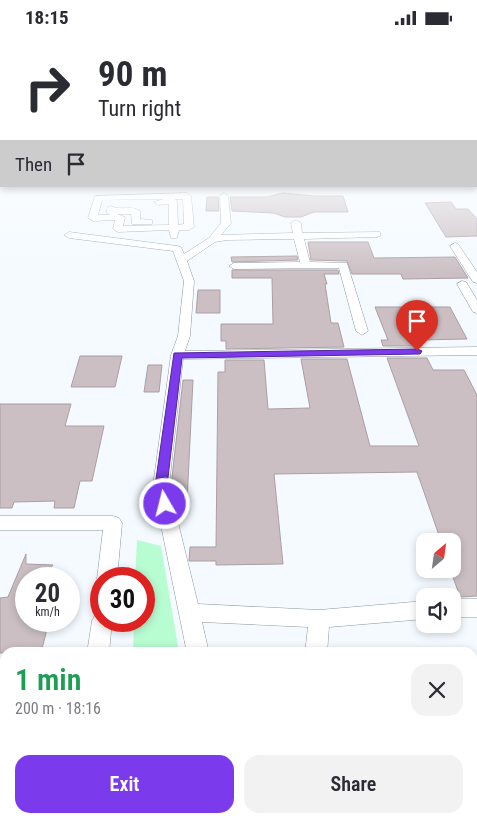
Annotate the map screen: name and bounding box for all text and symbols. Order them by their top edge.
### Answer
text: 18:15 [25,6,69,29]
text: 90 m [98,54,167,95]
icon: right [15,55,80,120]
text: Turn right [98,96,181,121]
icon: arrive [62,150,90,178]
text: Then [15,153,52,176]
pin [396,300,438,351]
icon: arrive [403,307,431,335]
position arrow [138,477,190,529]
north arrow [416,533,461,577]
map controls [416,533,461,633]
speed limit sign: 30 [90,567,155,632]
text: 20 [35,579,60,608]
button: sound [416,588,461,633]
text: km/h [35,605,60,619]
text: 1 min [15,662,81,697]
button: close [411,664,463,716]
text: 200 m · 18:16 [15,699,101,718]
button: Exit [15,755,234,813]
button: Share [244,755,463,813]

